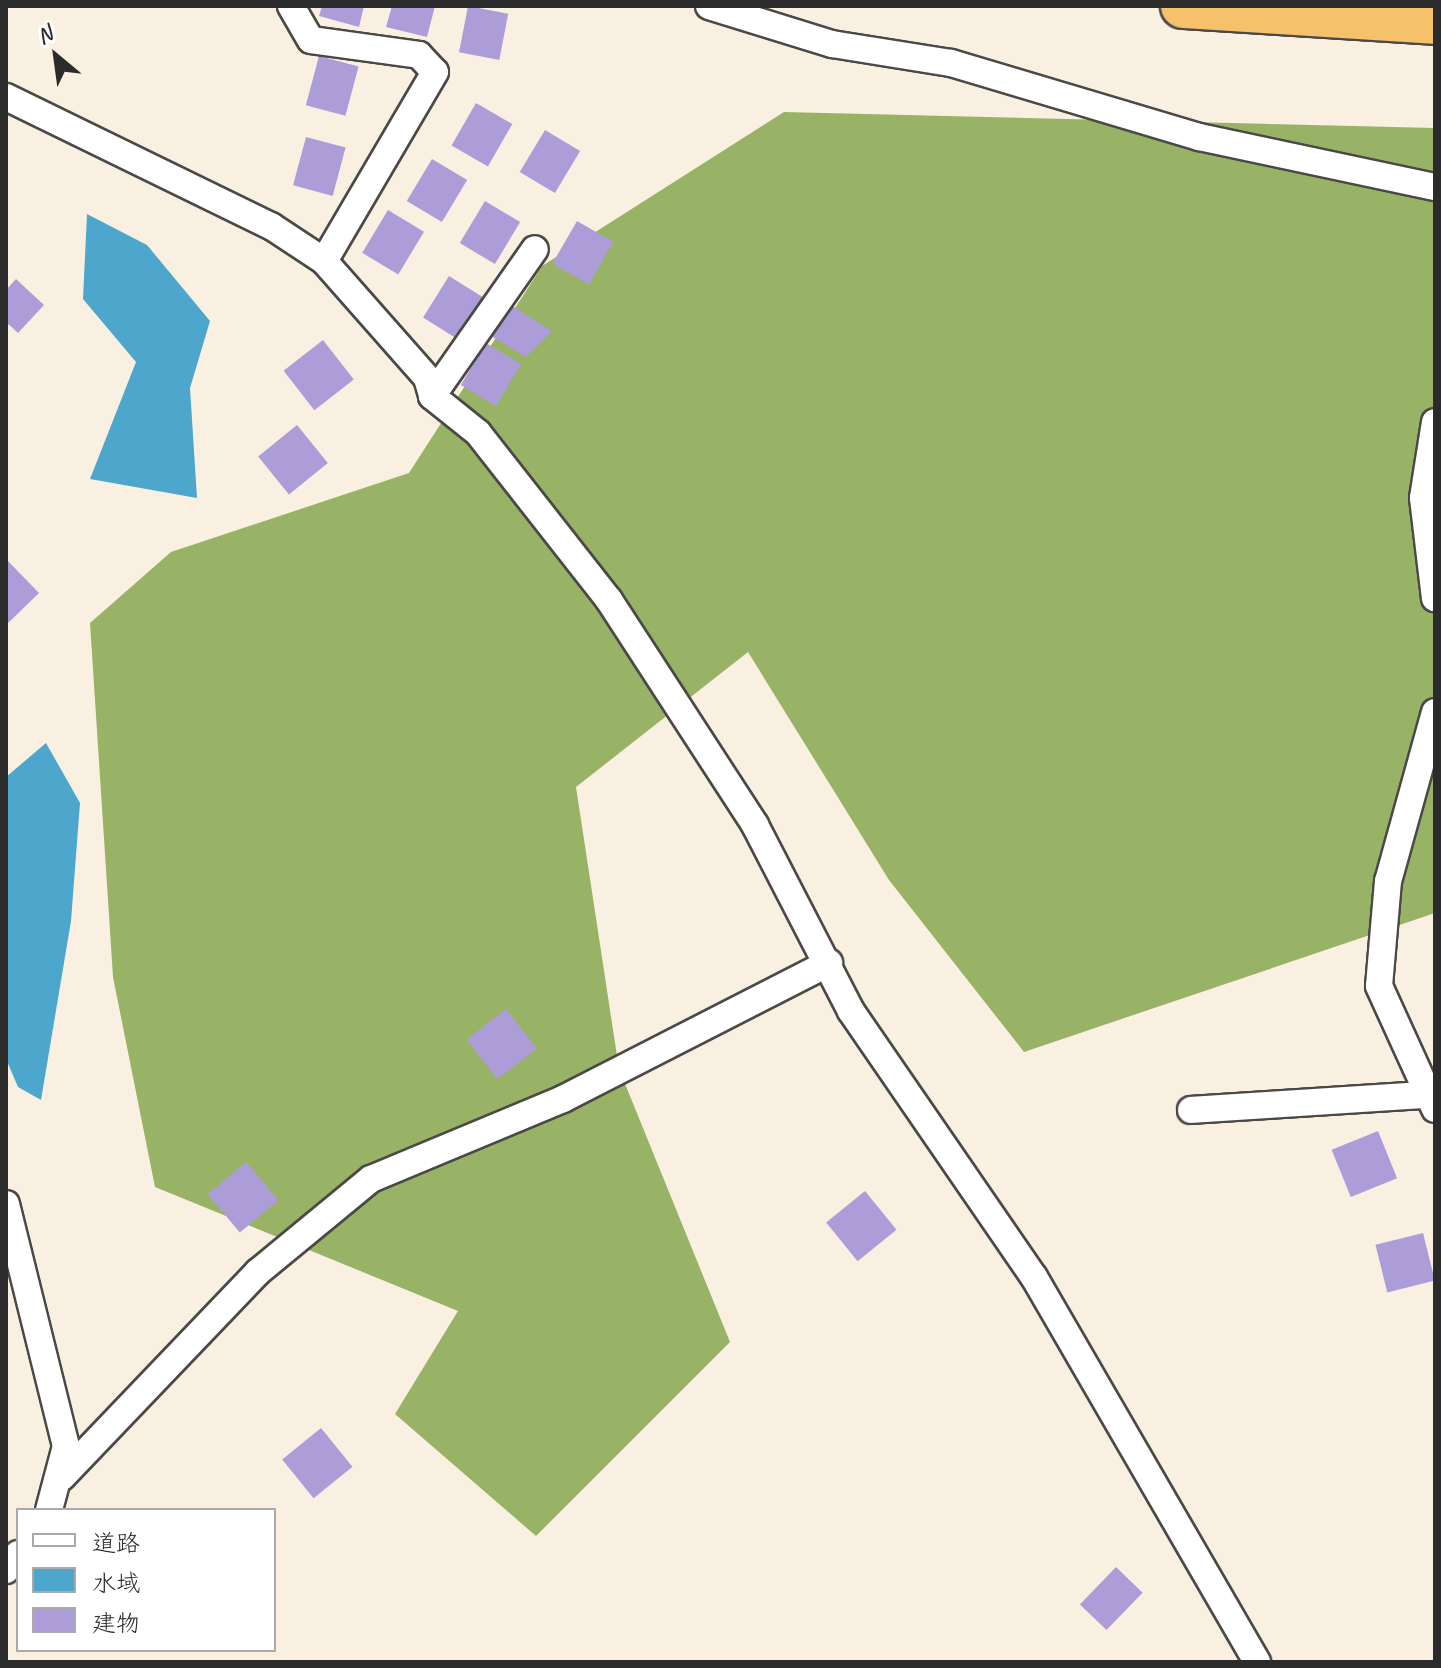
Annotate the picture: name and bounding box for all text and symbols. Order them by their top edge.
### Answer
north arrow [16,16,96,96]
text: N [32,19,57,51]
legend [16,1508,276,1652]
text: 道路 [92,1528,140,1558]
text: 水域 [92,1568,140,1598]
text: 建物 [92,1608,140,1638]

